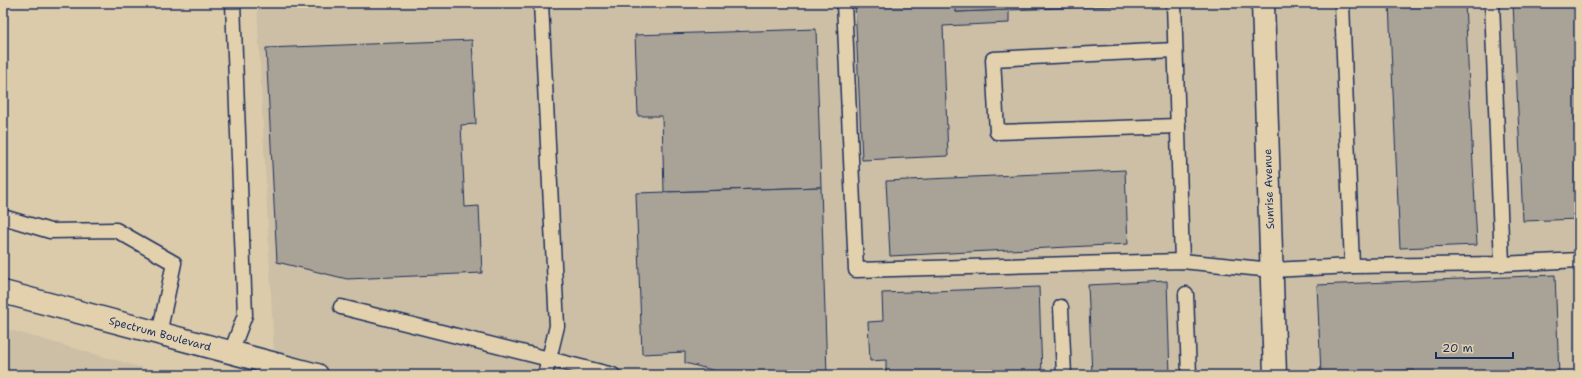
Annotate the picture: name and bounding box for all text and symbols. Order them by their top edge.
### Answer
street label: Sunrise Avenue [1260,148,1278,230]
street label: Spectrum Boulevard [107,313,213,355]
scale bar [1436,334,1513,360]
text: 20 m [1442,340,1473,356]

